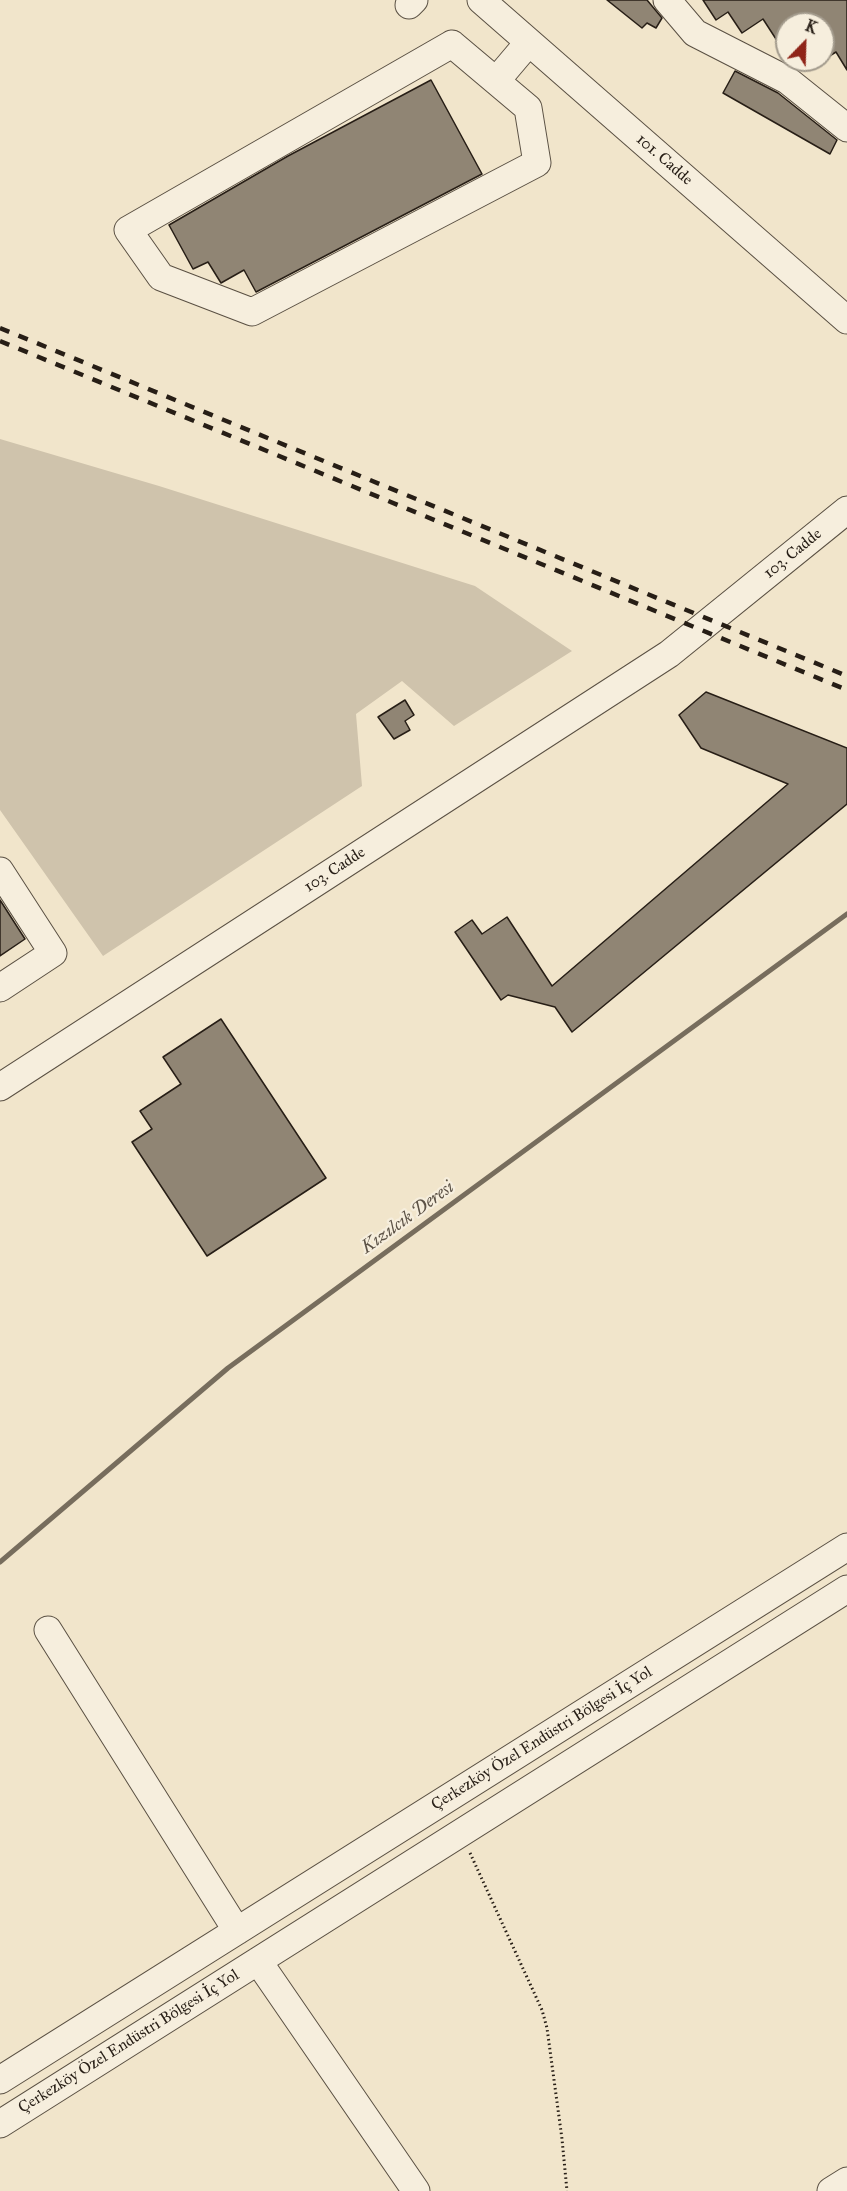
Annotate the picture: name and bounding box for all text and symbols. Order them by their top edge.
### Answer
north arrow [775,12,835,72]
text: K [802,16,820,38]
street label: 101. Cadde [632,130,696,190]
street label: 103. Cadde [760,525,826,583]
street label: 103. Cadde [301,843,369,897]
water label: Kızılcık Deresi [357,1177,459,1259]
street label: Çerkezköy Özel Endüstri Bölgesi İç Yol [428,1663,656,1815]
street label: Çerkezköy Özel Endüstri Bölgesi İç Yol [15,1966,243,2118]

